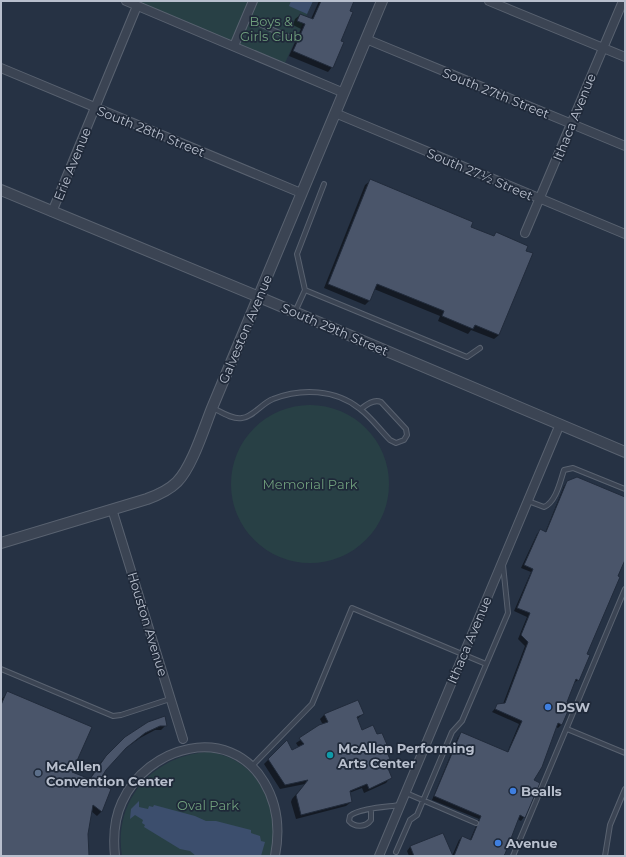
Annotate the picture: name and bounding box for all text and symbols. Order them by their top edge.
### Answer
park label: Boys & Girls Club [240,13,302,44]
street label: South 27th Street [440,64,552,122]
street label: Ithaca Avenue [549,71,599,163]
street label: South 28th Street [95,102,207,160]
street label: Erie Avenue [50,125,94,203]
street label: South 27½ Street [425,144,535,204]
street label: Galveston Avenue [215,272,275,386]
street label: South 29th Street [279,299,391,359]
park label: Memorial Park [262,476,358,492]
street label: Houston Avenue [125,570,172,678]
street label: Ithaca Avenue [443,594,495,686]
place label: DSW [556,699,590,715]
marker: DSW [543,702,553,712]
place label: McAllen Performing Arts Center [337,740,475,771]
marker: McAllen Performing Arts Center [325,750,335,760]
place label: McAllen Convention Center [46,758,174,789]
marker: McAllen Convention Center [33,768,43,778]
place label: Bealls [521,783,562,799]
marker: Bealls [508,786,518,796]
park label: Oval Park [177,797,239,813]
place label: Avenue [505,835,558,851]
marker: Avenue [493,838,503,848]

